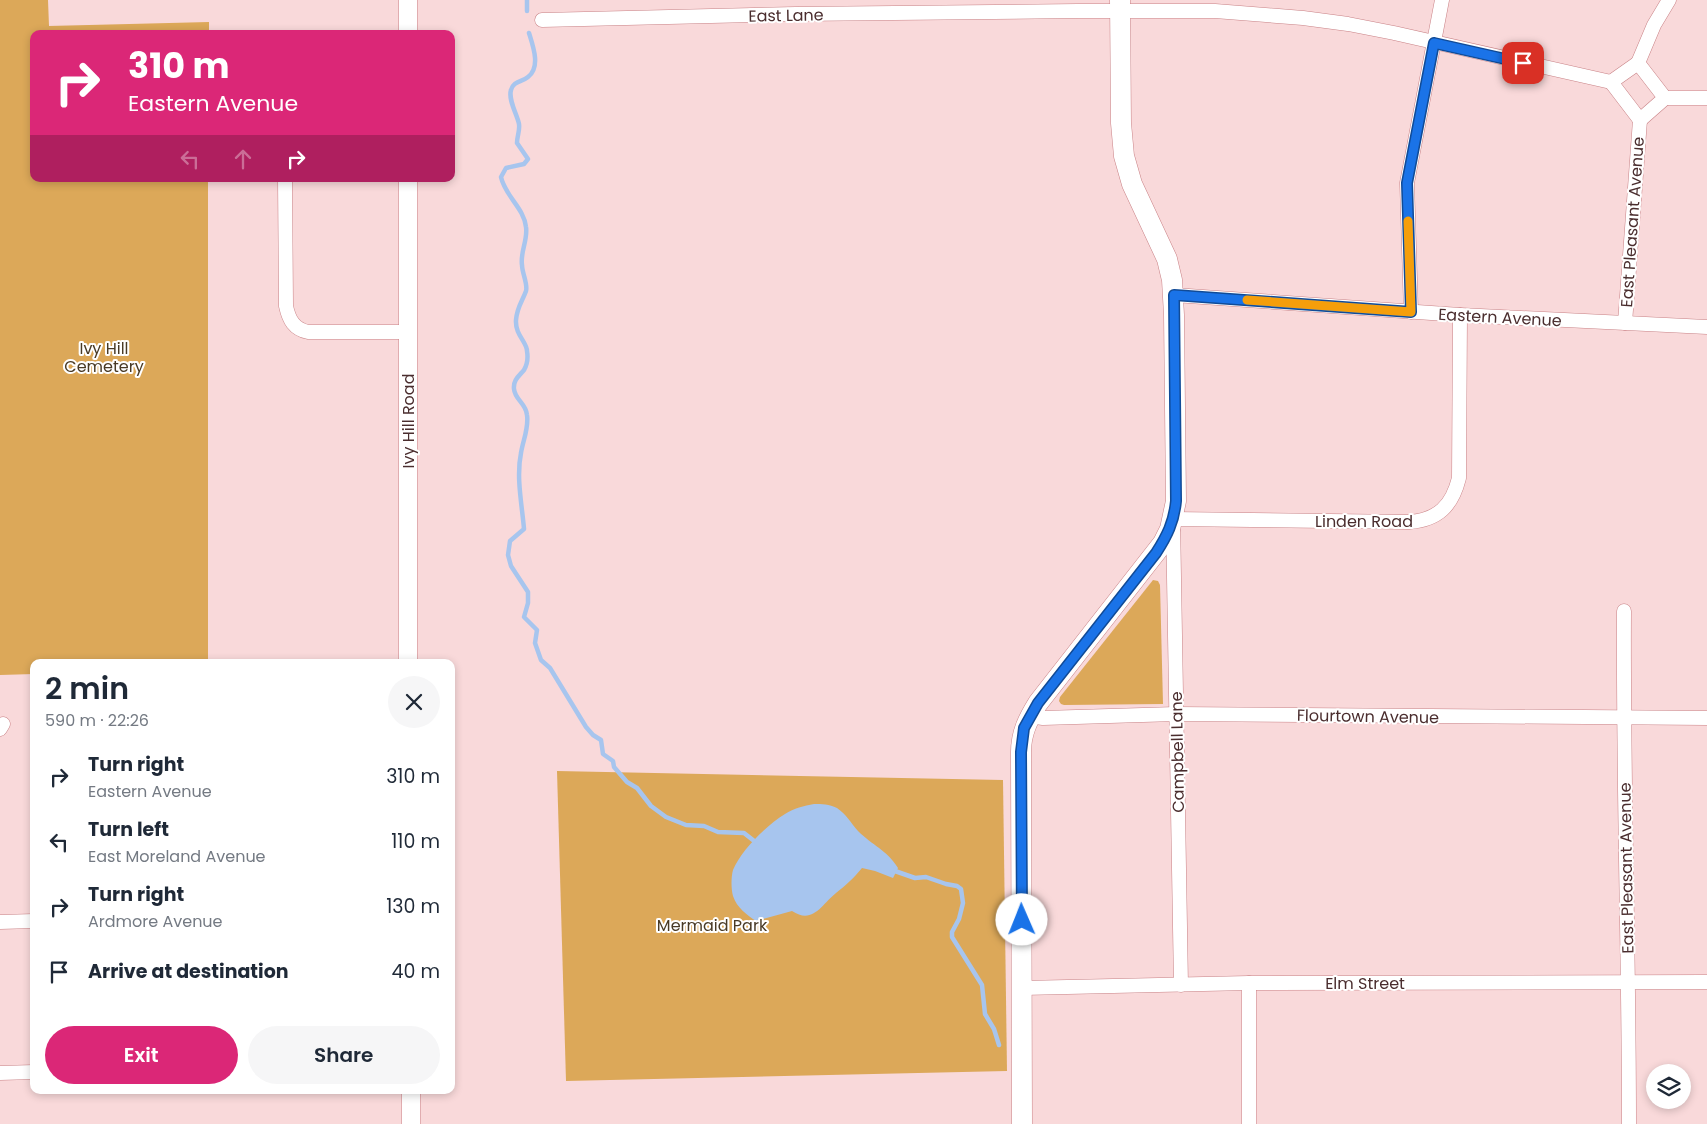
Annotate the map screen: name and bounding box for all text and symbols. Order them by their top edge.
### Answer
street label: East Lane [748,3,824,28]
text: 310 m [128,41,230,90]
pin [1502,42,1544,84]
icon: arrive [1509,49,1537,77]
icon: right [45,50,110,115]
text: Eastern Avenue [128,88,298,119]
street label: East Pleasant Avenue [1615,136,1650,308]
icon: left [176,145,204,173]
icon: ahead [229,145,257,173]
icon: right [282,145,310,173]
street label: Eastern Avenue [1438,303,1562,332]
park label: Ivy Hill Cemetery [64,337,144,378]
street label: Ivy Hill Road [397,374,420,468]
street label: Linden Road [1315,510,1413,533]
text: 2 min [45,667,129,710]
button: close [388,676,440,728]
street label: Campbell Lane [1165,691,1190,813]
street label: Flourtown Avenue [1297,704,1439,729]
text: 590 m · 22:26 [45,709,149,732]
text: Turn right [88,751,184,778]
icon: right [45,763,73,791]
text: 310 m [386,763,440,790]
text: Eastern Avenue [88,780,212,803]
street label: East Pleasant Avenue [1614,782,1639,954]
text: Turn left [88,816,169,843]
icon: left [45,828,73,856]
text: 110 m [391,828,440,855]
text: East Moreland Avenue [88,845,266,868]
text: Turn right [88,881,184,908]
icon: right [45,893,73,921]
text: 130 m [386,893,440,920]
position arrow [995,893,1047,945]
text: Ardmore Avenue [88,910,223,933]
park label: Mermaid Park [657,914,768,937]
icon: arrive [45,958,73,986]
text: Arrive at destination [88,958,289,985]
text: 40 m [391,958,440,985]
street label: Elm Street [1325,972,1405,995]
button: Exit [45,1026,238,1084]
button: Share [248,1026,440,1084]
map controls [1646,1064,1691,1109]
button: layers [1646,1064,1691,1109]

